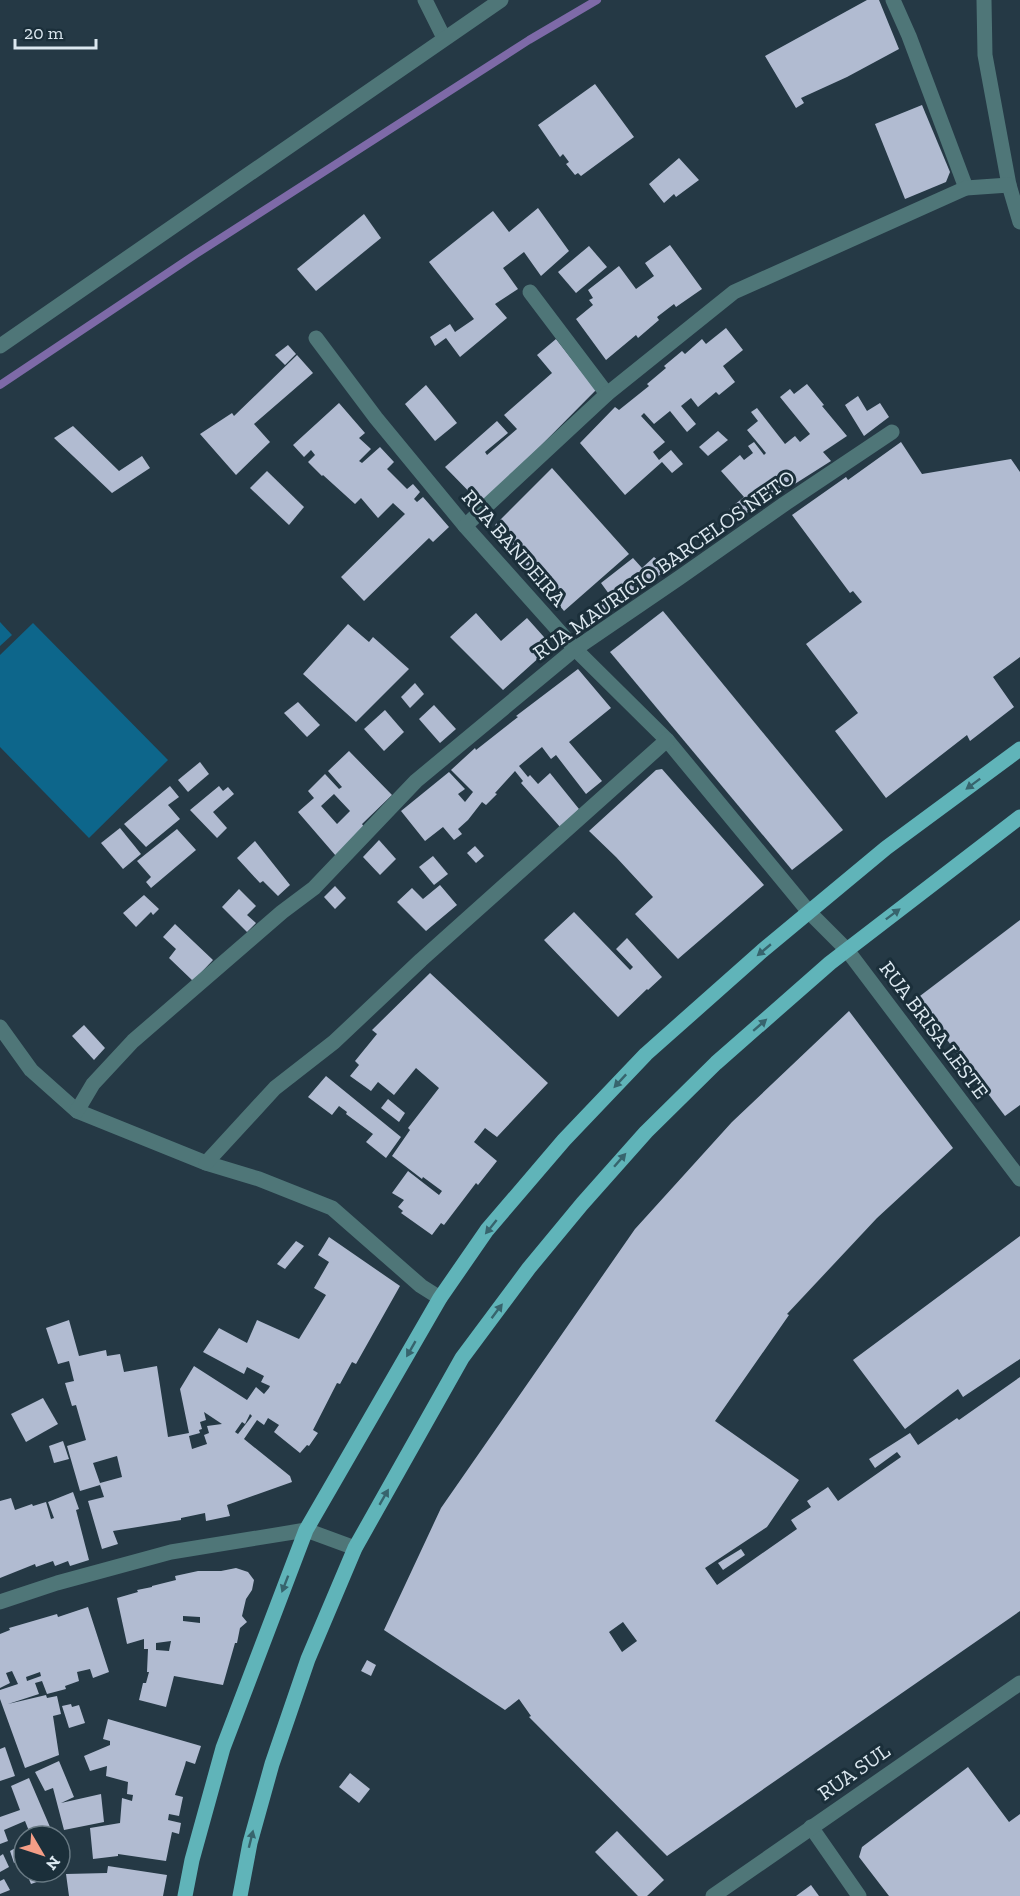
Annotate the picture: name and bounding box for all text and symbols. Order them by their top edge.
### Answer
scale bar [15,12,96,50]
text: 20 m [24,22,64,44]
street label: RUA MAURICIO BARCELOS NETO [528,464,799,665]
street label: RUA BANDEIRA [457,484,572,611]
one-way arrow [966,777,981,789]
one-way arrow [885,908,900,920]
one-way arrow [757,943,772,956]
street label: RUA BRISA LESTE [875,956,994,1103]
one-way arrow [752,1019,767,1032]
one-way arrow [613,1074,627,1089]
one-way arrow [613,1153,626,1168]
one-way arrow [484,1219,497,1235]
one-way arrow [491,1304,503,1320]
one-way arrow [406,1341,416,1358]
one-way arrow [379,1488,389,1505]
one-way arrow [280,1576,290,1594]
street label: RUA SUL [813,1737,895,1805]
north arrow [12,1824,72,1884]
one-way arrow [247,1829,257,1848]
text: N [42,1852,64,1874]

